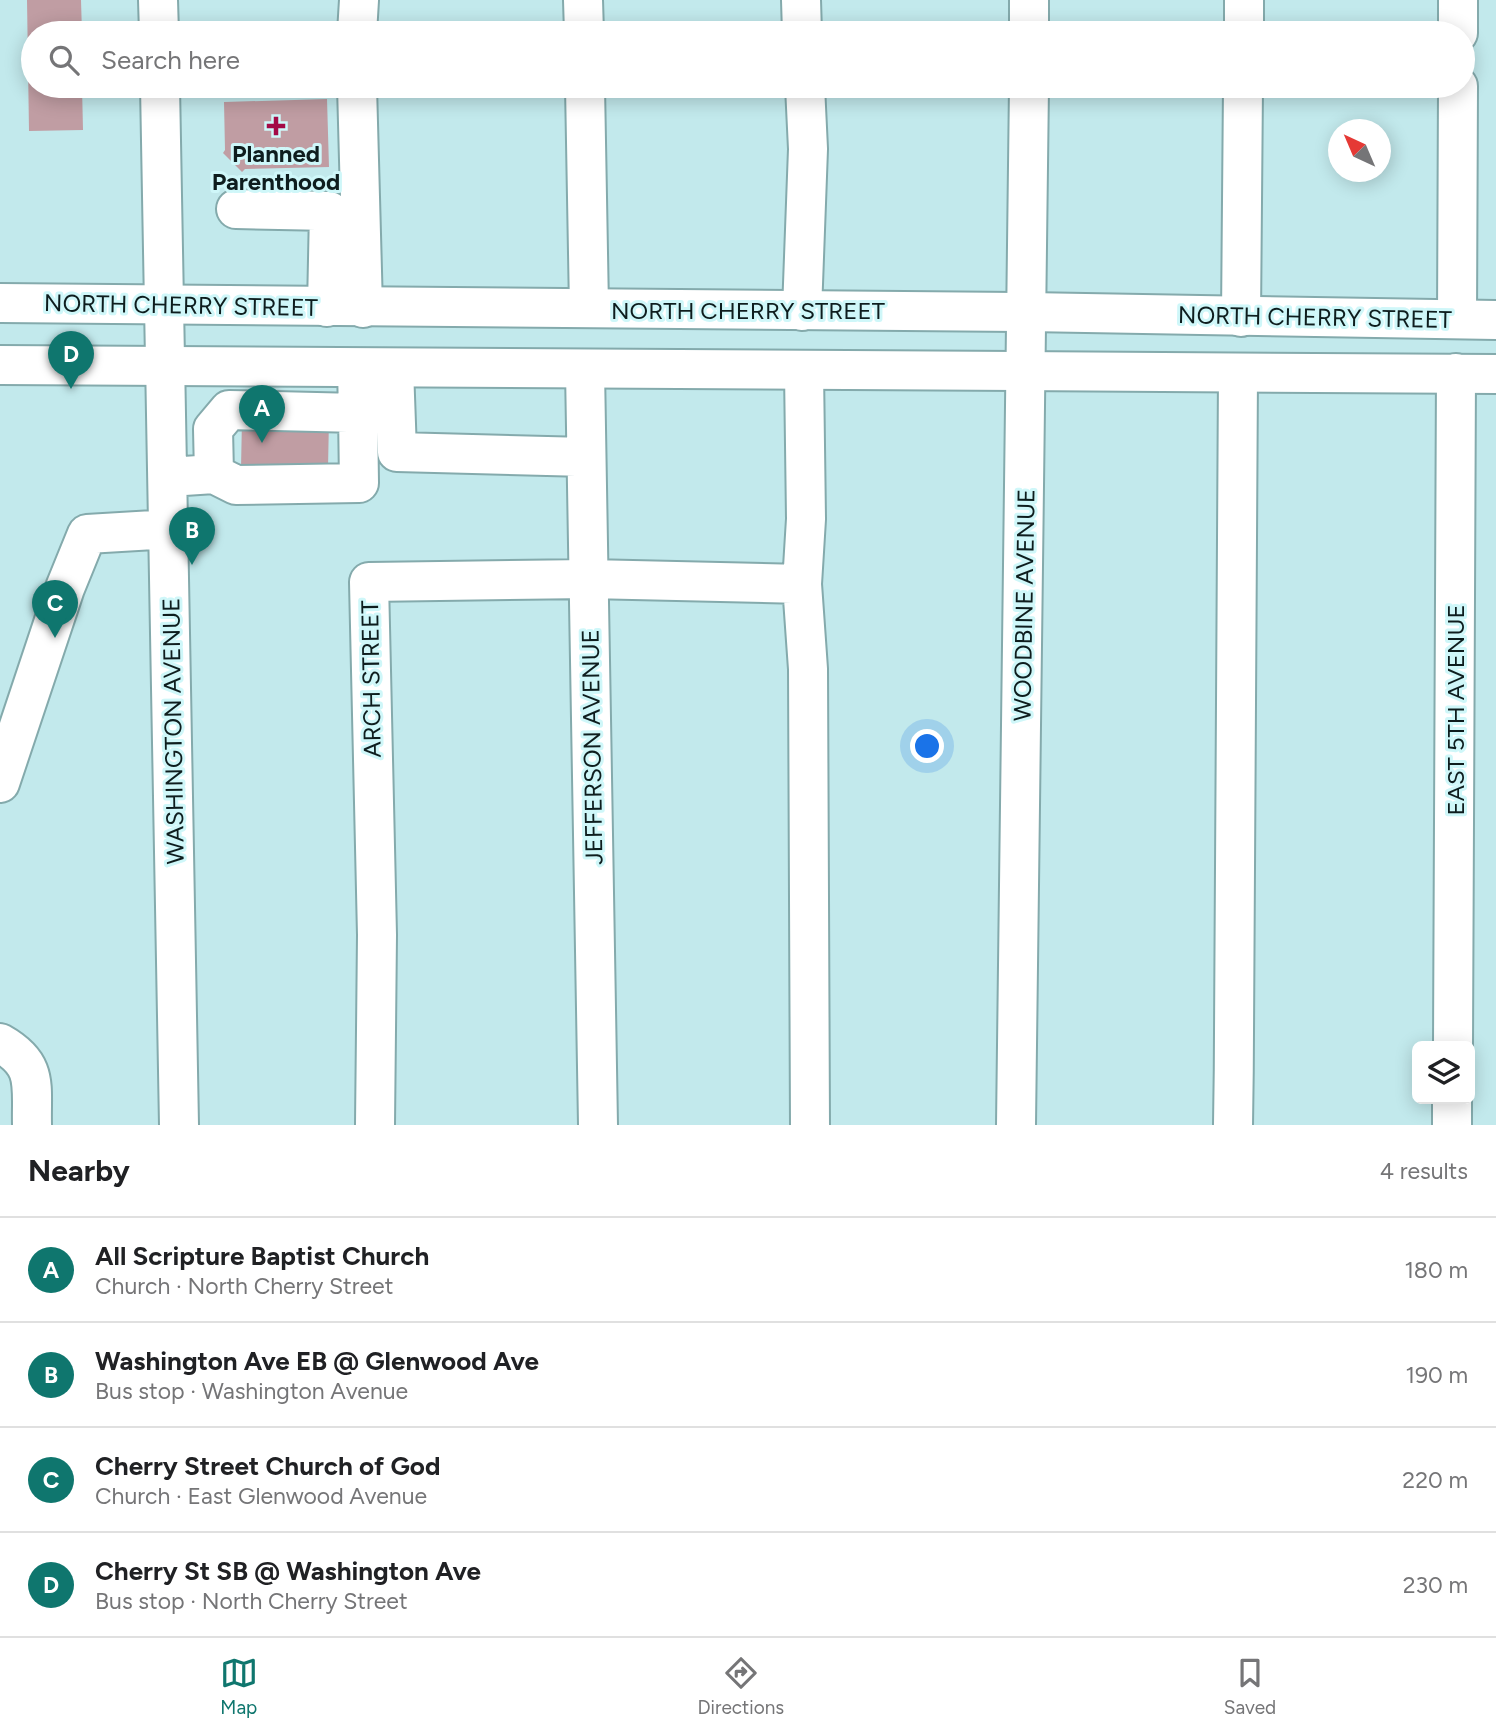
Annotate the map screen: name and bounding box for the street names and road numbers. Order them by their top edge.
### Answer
street label: NORTH CHERRY STREET [44,288,318,322]
street label: NORTH CHERRY STREET [611,296,885,325]
street label: NORTH CHERRY STREET [1178,300,1452,334]
street label: WOODBINE AVENUE [1007,489,1041,721]
street label: WASHINGTON AVENUE [156,597,190,865]
street label: ARCH STREET [355,600,387,758]
street label: EAST 5TH AVENUE [1441,604,1470,816]
street label: JEFFERSON AVENUE [575,629,609,865]

